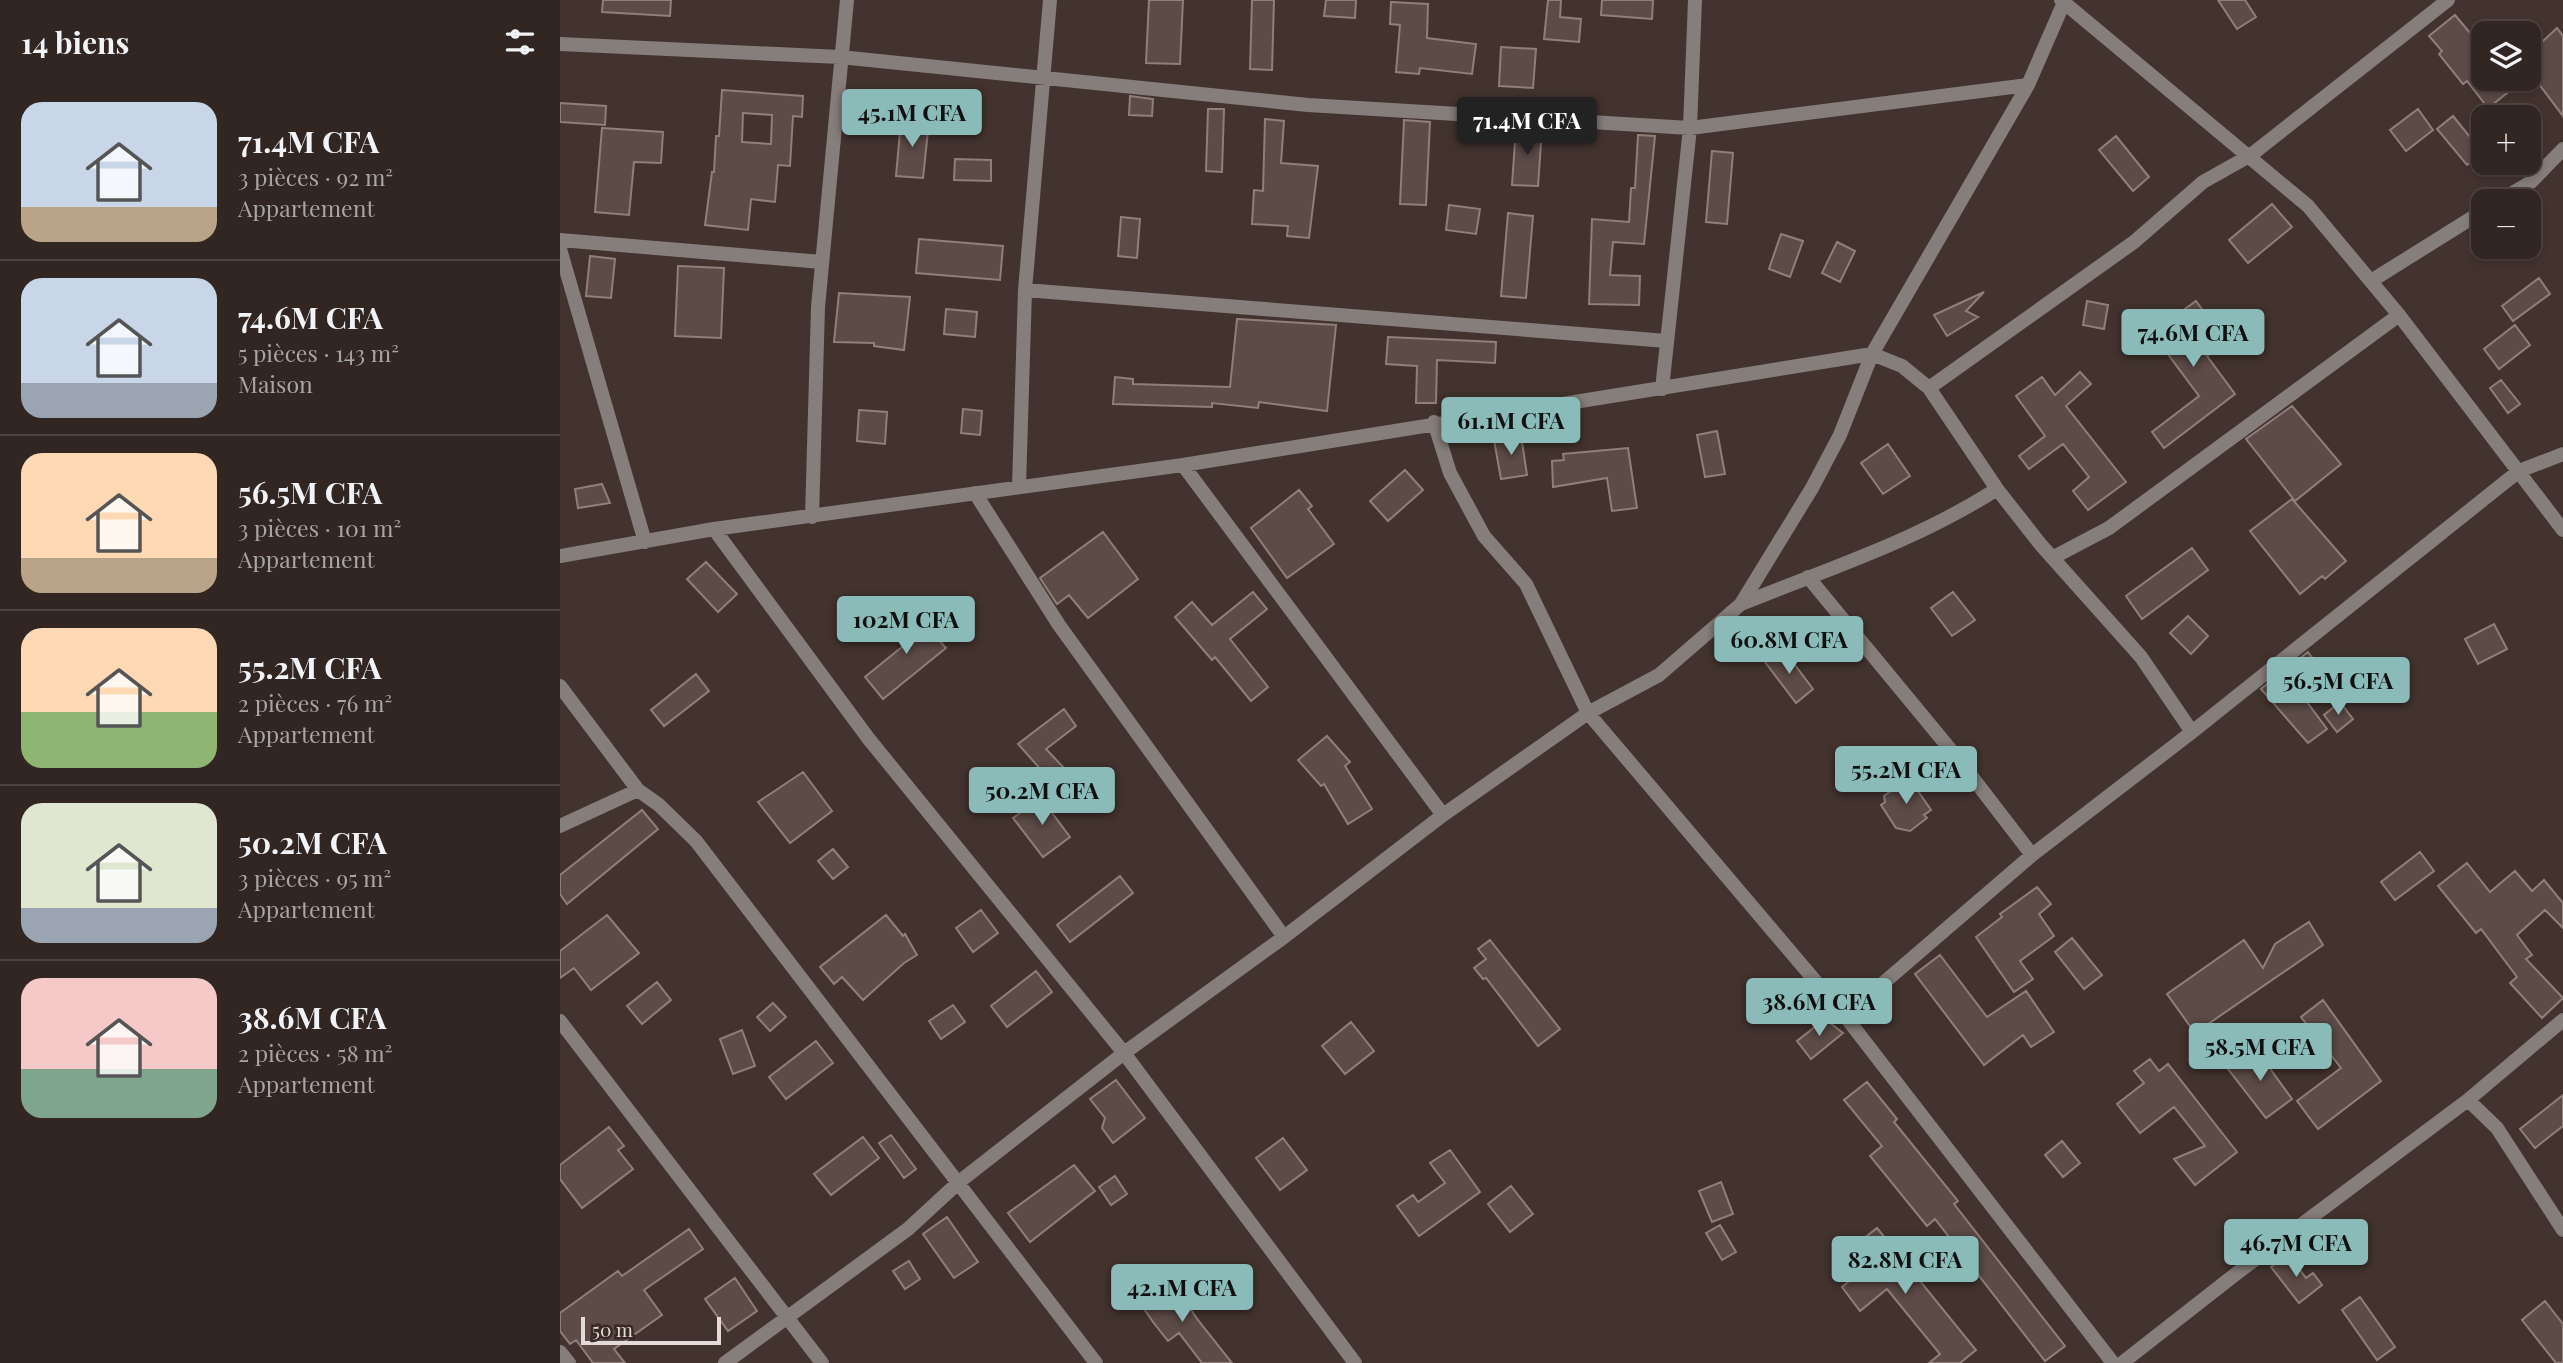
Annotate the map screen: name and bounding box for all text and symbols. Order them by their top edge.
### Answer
map controls [2471,21,2541,259]
button: layers [2471,21,2541,91]
text: 14 biens [21,22,129,62]
icon: filters [501,23,539,61]
pin: 45.1M CFA [832,90,992,149]
text: 45.1M CFA [858,96,966,127]
pin: 71.4M CFA [1447,97,1607,157]
text: 71.4M CFA [1473,104,1581,135]
button: + [2471,105,2541,175]
text: 71.4M CFA [238,121,379,161]
icon: home [77,130,161,214]
text: 3 pièces · 92 m² [238,161,393,192]
button: − [2471,189,2541,259]
text: Appartement [238,192,375,223]
text: 74.6M CFA [238,297,383,337]
icon: home [77,306,161,390]
pin: 74.6M CFA [2113,310,2273,369]
text: 74.6M CFA [2137,316,2249,347]
text: 5 pièces · 143 m² [238,337,399,368]
text: Maison [238,368,313,399]
pin: 61.1M CFA [1431,398,1591,457]
text: 61.1M CFA [1457,404,1565,435]
text: 56.5M CFA [238,472,382,512]
icon: home [77,481,161,565]
text: 3 pièces · 101 m² [238,512,401,543]
text: Appartement [238,543,375,574]
pin: 102M CFA [834,596,978,656]
text: 102M CFA [853,603,959,634]
pin: 60.8M CFA [1709,616,1869,676]
text: 60.8M CFA [1730,623,1848,654]
text: 55.2M CFA [238,647,381,687]
icon: home [77,656,161,740]
pin: 56.5M CFA [2258,658,2418,717]
text: 56.5M CFA [2283,664,2393,695]
text: 2 pièces · 76 m² [238,687,392,718]
text: Appartement [238,718,375,749]
pin: 55.2M CFA [1826,746,1986,806]
text: 55.2M CFA [1851,753,1961,784]
pin: 50.2M CFA [962,768,1122,827]
text: 50.2M CFA [985,774,1099,805]
text: 50.2M CFA [238,822,387,862]
icon: home [77,831,161,915]
text: 3 pièces · 95 m² [238,862,391,893]
text: Appartement [238,893,375,924]
pin: 38.6M CFA [1739,978,1899,1038]
text: 38.6M CFA [1762,985,1876,1016]
text: 38.6M CFA [238,997,387,1037]
icon: home [77,1006,161,1090]
pin: 58.5M CFA [2180,1024,2340,1083]
text: 58.5M CFA [2205,1030,2315,1061]
text: 2 pièces · 58 m² [238,1037,393,1068]
text: Appartement [238,1068,375,1099]
pin: 46.7M CFA [2216,1220,2376,1279]
text: 46.7M CFA [2240,1226,2352,1257]
pin: 82.8M CFA [1825,1236,1985,1296]
text: 82.8M CFA [1848,1243,1962,1274]
pin: 42.1M CFA [1102,1264,1262,1324]
text: 42.1M CFA [1127,1271,1237,1302]
scale bar [581,1314,721,1346]
text: 50 m [592,1316,633,1342]

